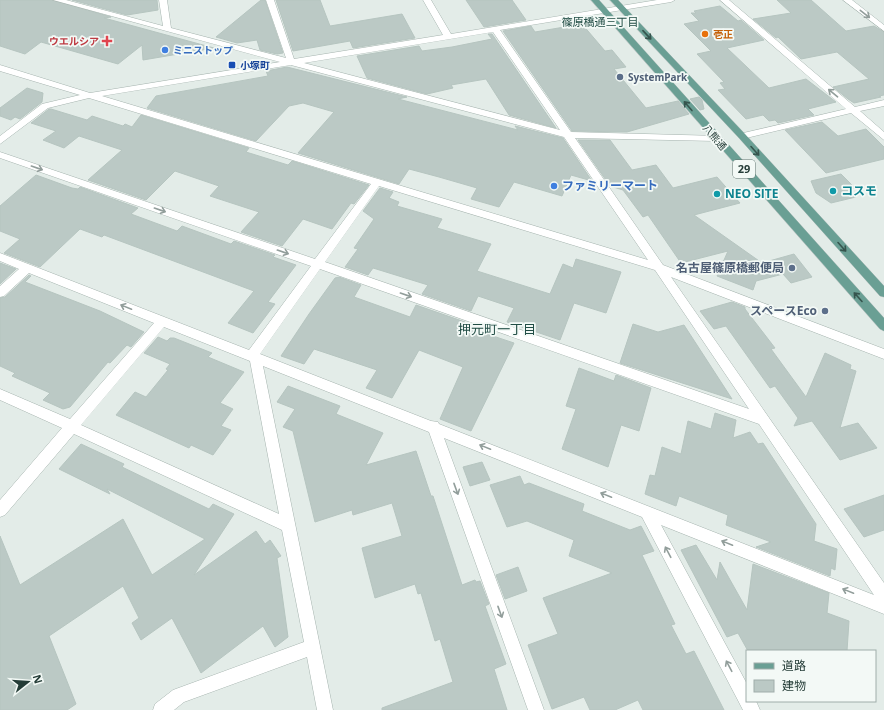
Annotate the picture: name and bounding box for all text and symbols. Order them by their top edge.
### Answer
one-way arrow [860,10,871,19]
district label: 篠原橋通三丁目 [562,14,639,29]
place label: 壱正 [713,27,733,41]
marker: 壱正 [700,29,710,39]
one-way arrow [642,30,651,40]
place label: ウエルシア [49,34,99,48]
marker: ウエルシア [102,36,112,46]
place label: ミニストップ [173,43,233,57]
marker: ミニストップ [160,45,170,55]
place label: 小塚町 [240,58,270,72]
marker: 小塚町 [227,60,237,70]
place label: SystemPark [628,70,688,84]
marker: SystemPark [615,72,625,82]
one-way arrow [828,88,839,97]
one-way arrow [683,100,692,111]
street label: 八熊通 [700,121,730,153]
one-way arrow [750,146,760,156]
road number: 29 [733,160,755,178]
one-way arrow [31,164,43,172]
place label: ファミリーマート [562,177,658,194]
marker: ファミリーマート [549,181,559,191]
place label: コスモ [841,182,877,199]
place label: NEO SITE [725,185,779,202]
marker: コスモ [828,186,838,196]
marker: NEO SITE [712,189,722,199]
one-way arrow [153,206,165,214]
one-way arrow [838,242,847,252]
one-way arrow [276,249,289,256]
place label: 名古屋篠原橋郵便局 [676,259,784,276]
marker: 名古屋篠原橋郵便局 [787,263,797,273]
one-way arrow [399,291,411,299]
one-way arrow [853,292,863,302]
one-way arrow [121,302,133,310]
place label: スペースEco [750,302,817,319]
marker: スペースEco [820,306,830,316]
district label: 押元町一丁目 [458,320,536,338]
one-way arrow [480,443,492,451]
one-way arrow [452,483,460,495]
one-way arrow [601,490,613,498]
one-way arrow [722,538,734,546]
one-way arrow [664,546,671,558]
one-way arrow [842,587,854,594]
one-way arrow [497,605,504,618]
legend [746,650,876,702]
text: 道路 [782,657,806,674]
one-way arrow [725,661,732,673]
north arrow [8,662,48,702]
text: N [30,672,47,685]
text: 建物 [782,677,806,694]

